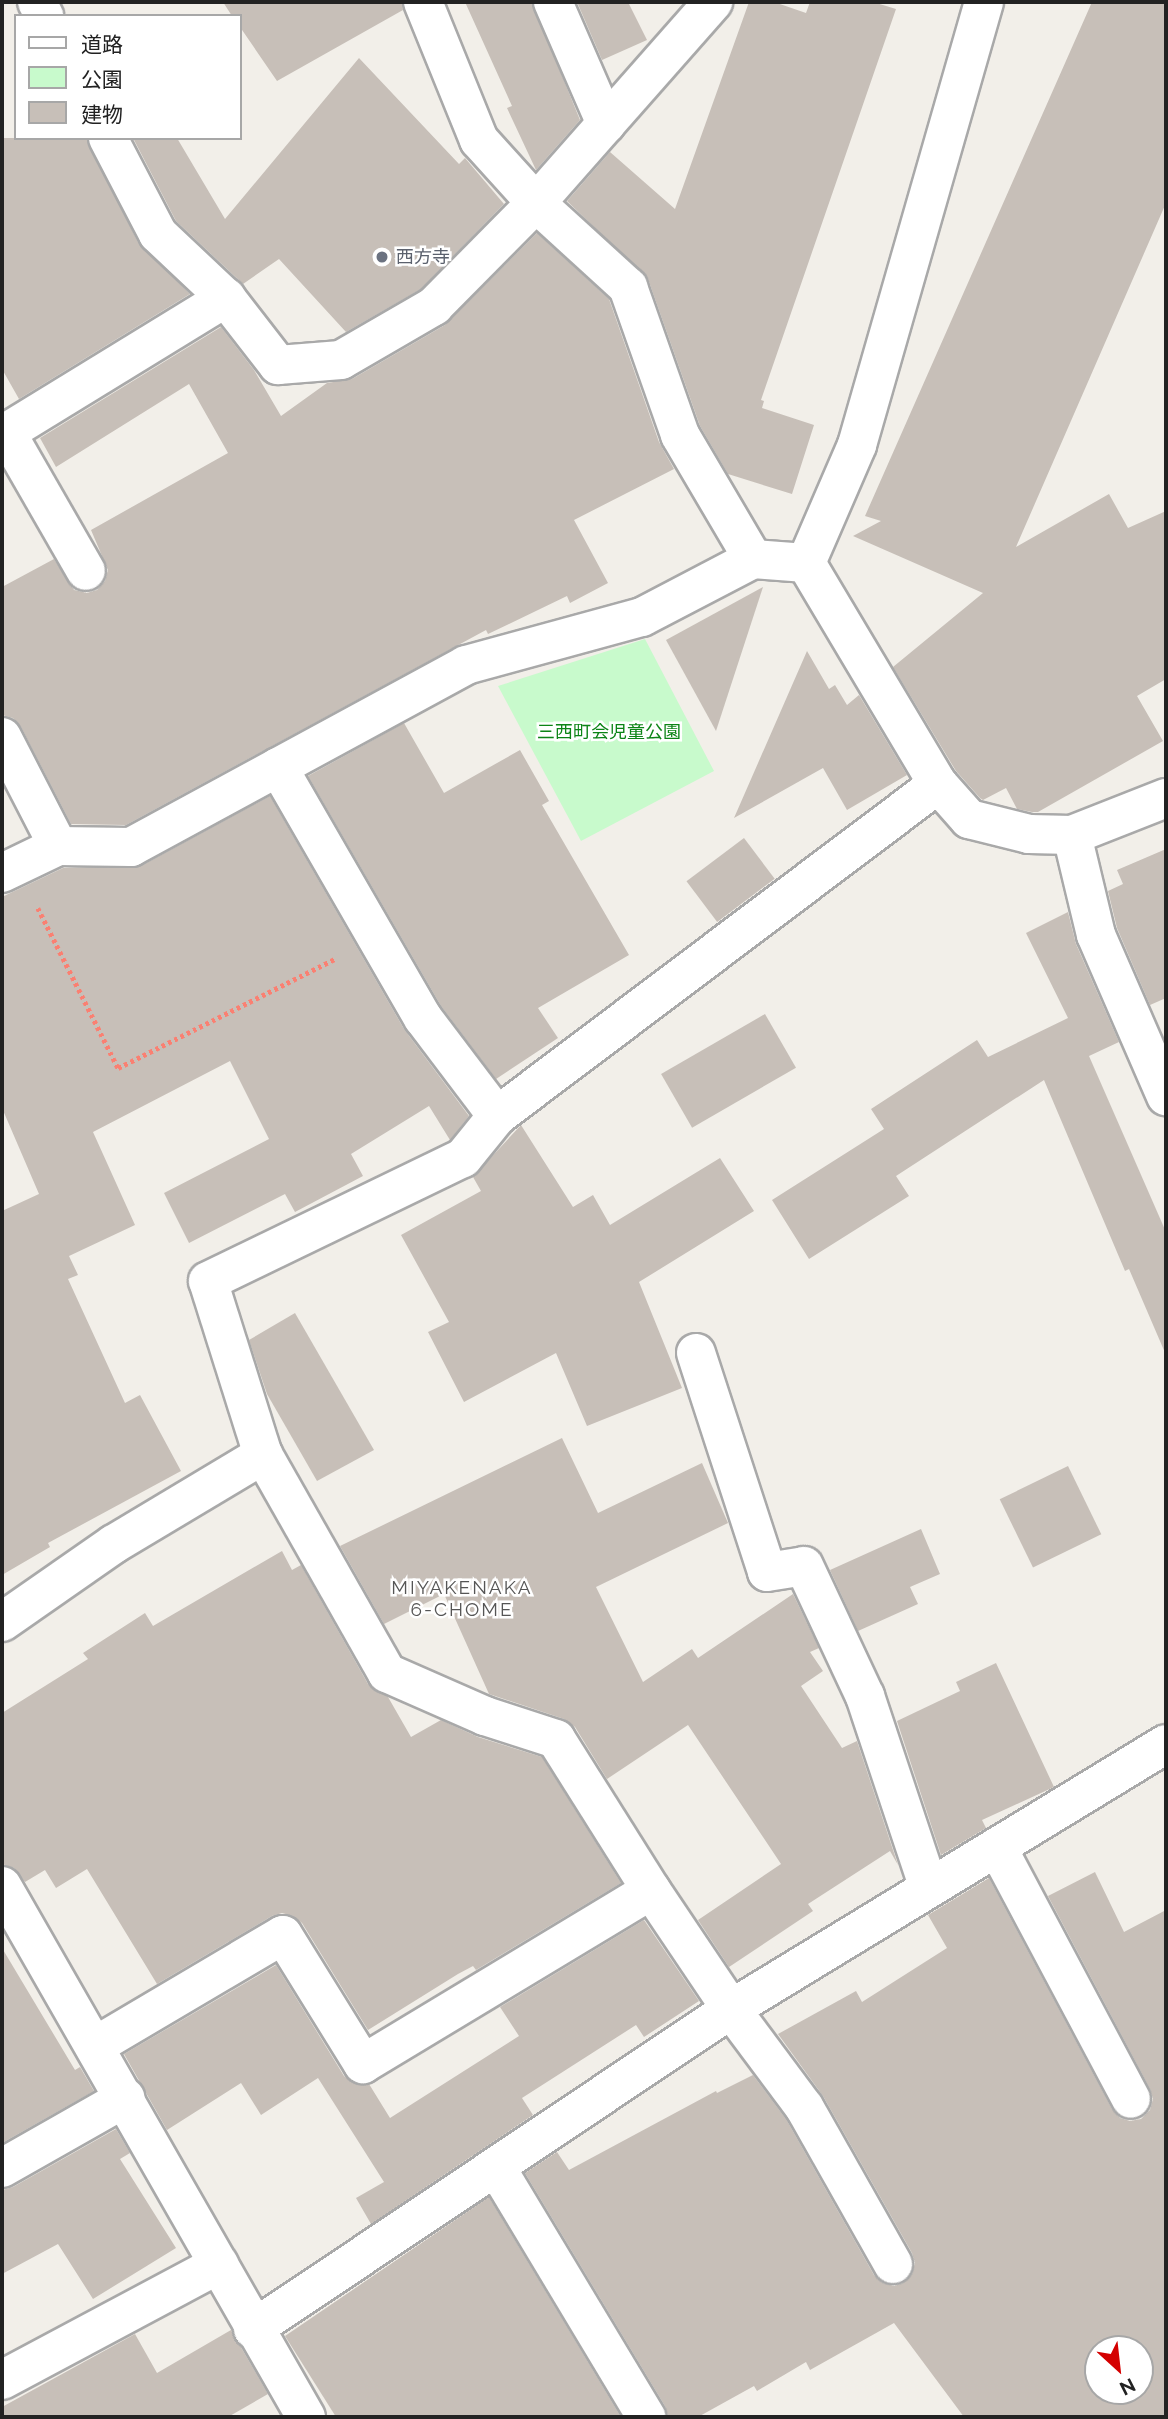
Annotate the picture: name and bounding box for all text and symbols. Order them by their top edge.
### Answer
legend [14,14,242,140]
text: 道路 [81,32,123,57]
text: 公園 [81,67,123,92]
text: 建物 [81,102,123,127]
place label: 西方寺 [396,246,450,268]
marker: 西方寺 [374,249,390,265]
park label: 三西町会児童公園 [537,721,681,743]
district label: MIYAKENAKA 6-CHOME [393,1577,531,1621]
north arrow [1084,2335,1154,2405]
text: N [1116,2374,1139,2400]

